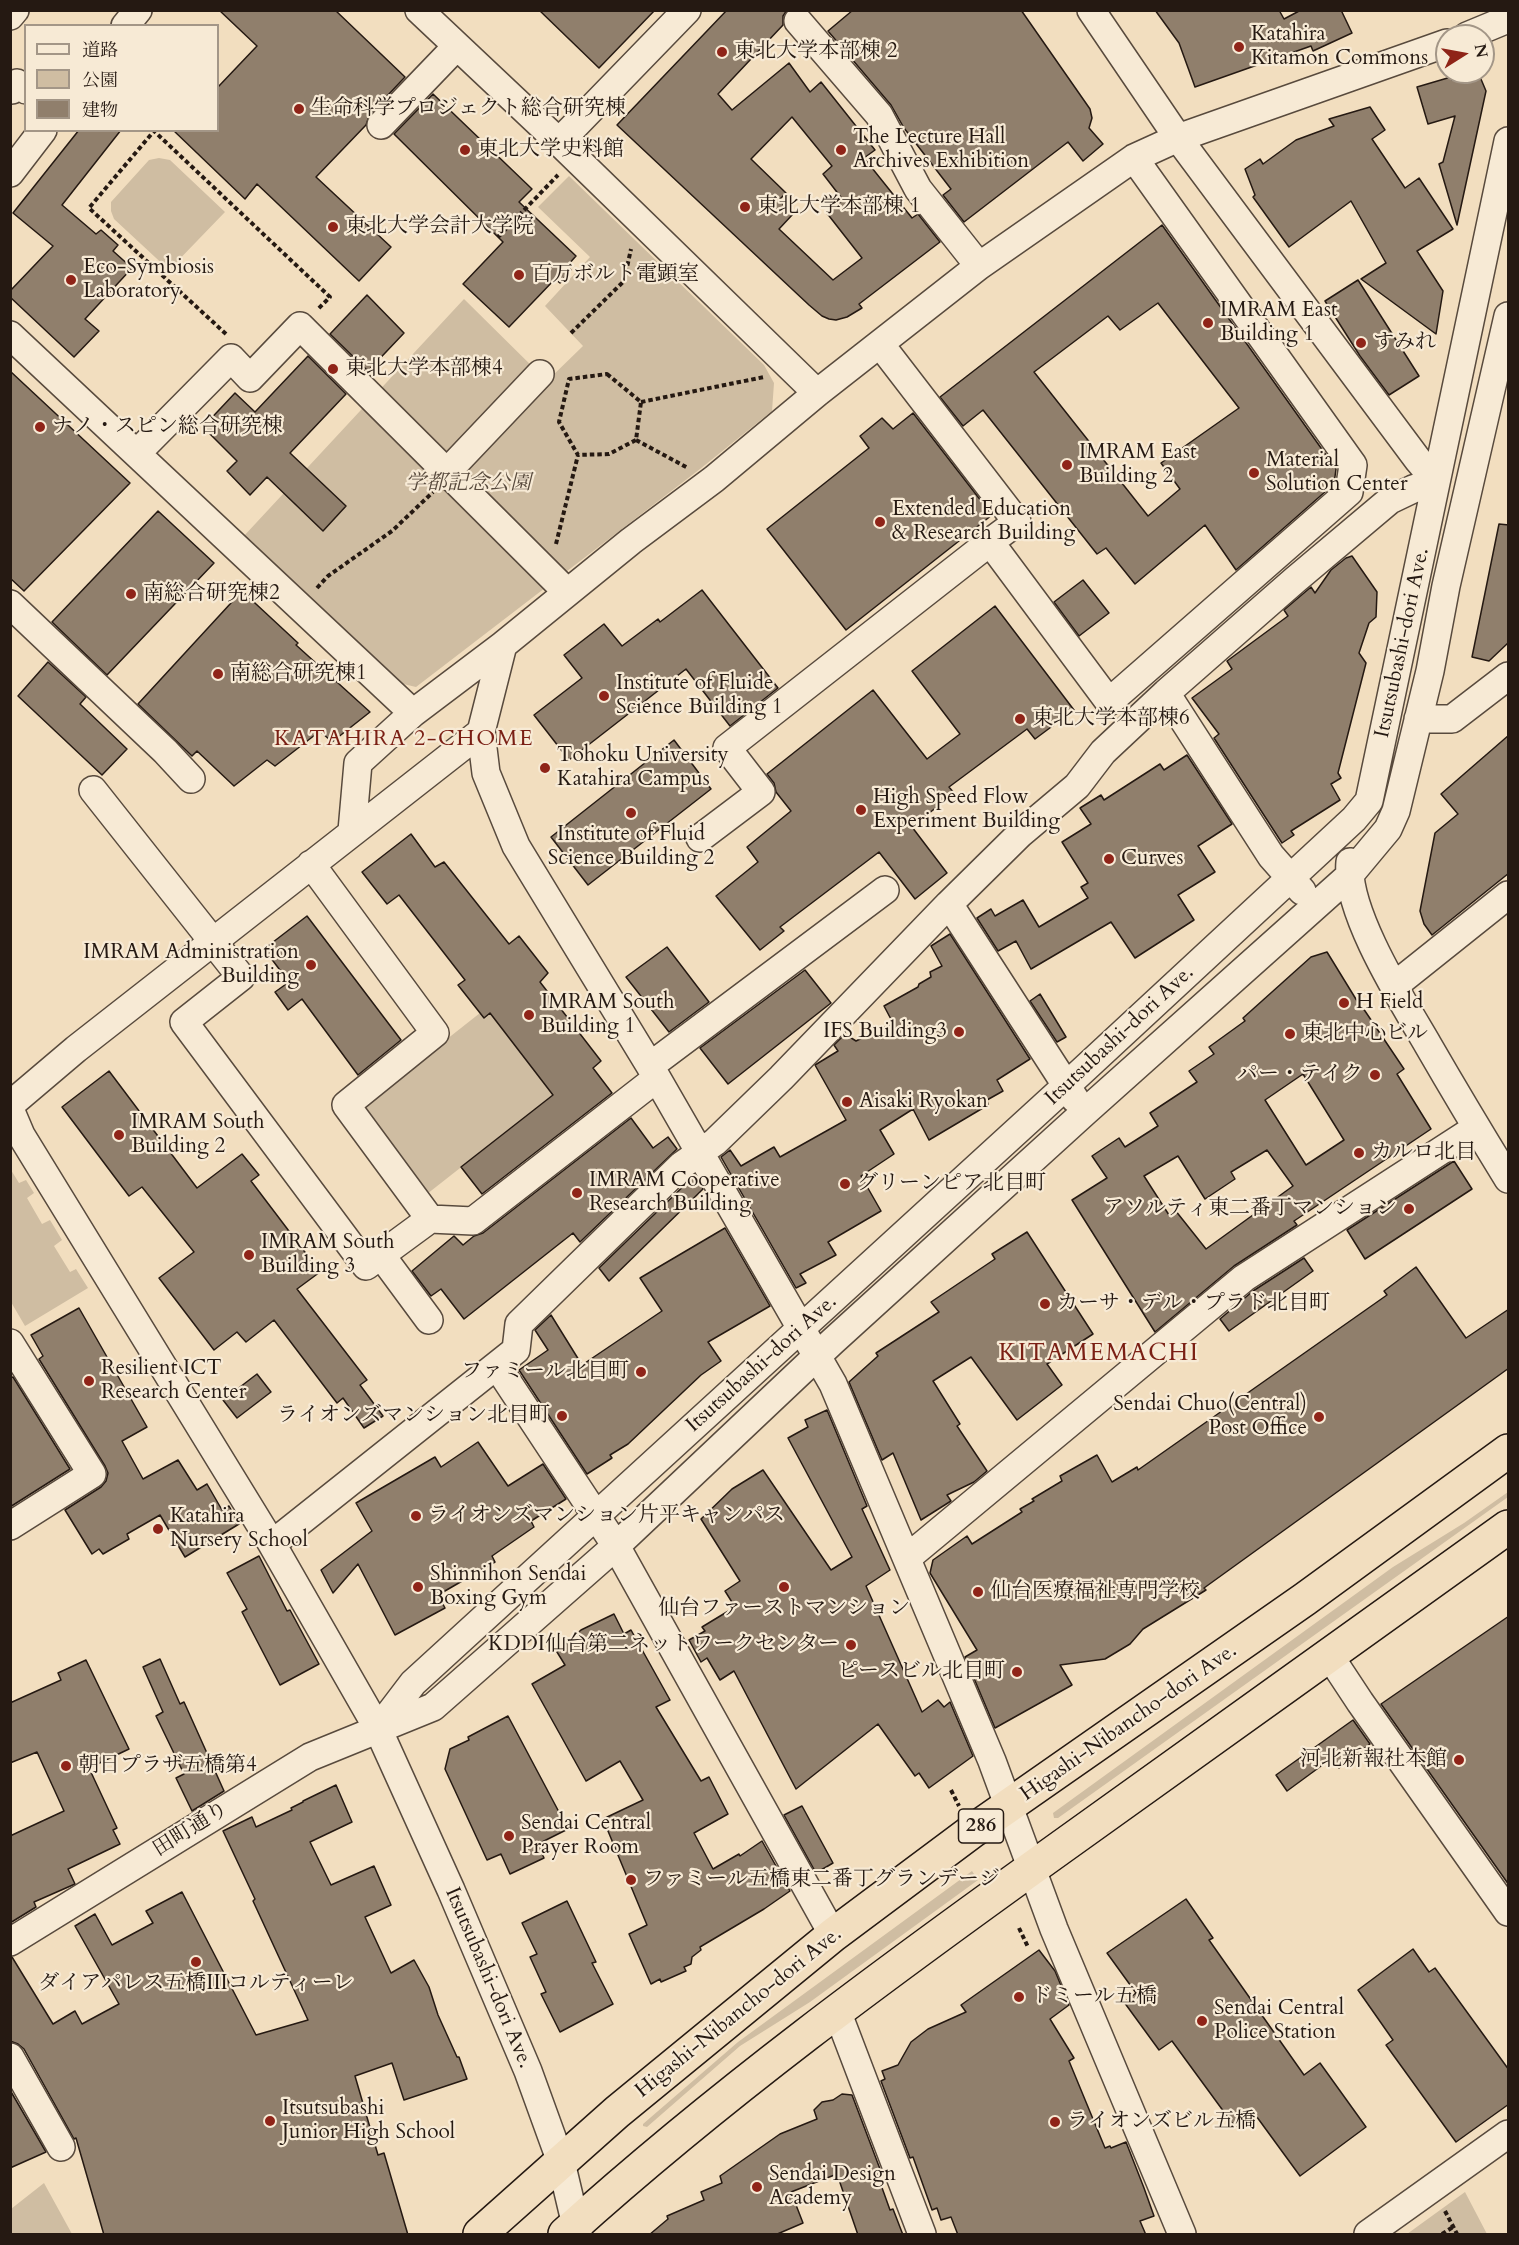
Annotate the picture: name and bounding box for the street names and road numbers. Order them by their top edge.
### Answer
street label: Itsutsubashi-dori Ave. [1371,546,1435,740]
street label: Itsutsubashi-dori Ave. [1041,961,1199,1111]
street label: Itsutsubashi-dori Ave. [682,1290,842,1438]
street label: Higashi-Nibancho-dori Ave. [1016,1639,1242,1807]
street label: 田町通り [149,1797,233,1863]
road number: 286 [958,1809,1004,1843]
street label: Itsutsubashi-dori Ave. [439,1884,537,2072]
street label: Higashi-Nibancho-dori Ave. [631,1922,847,2104]

